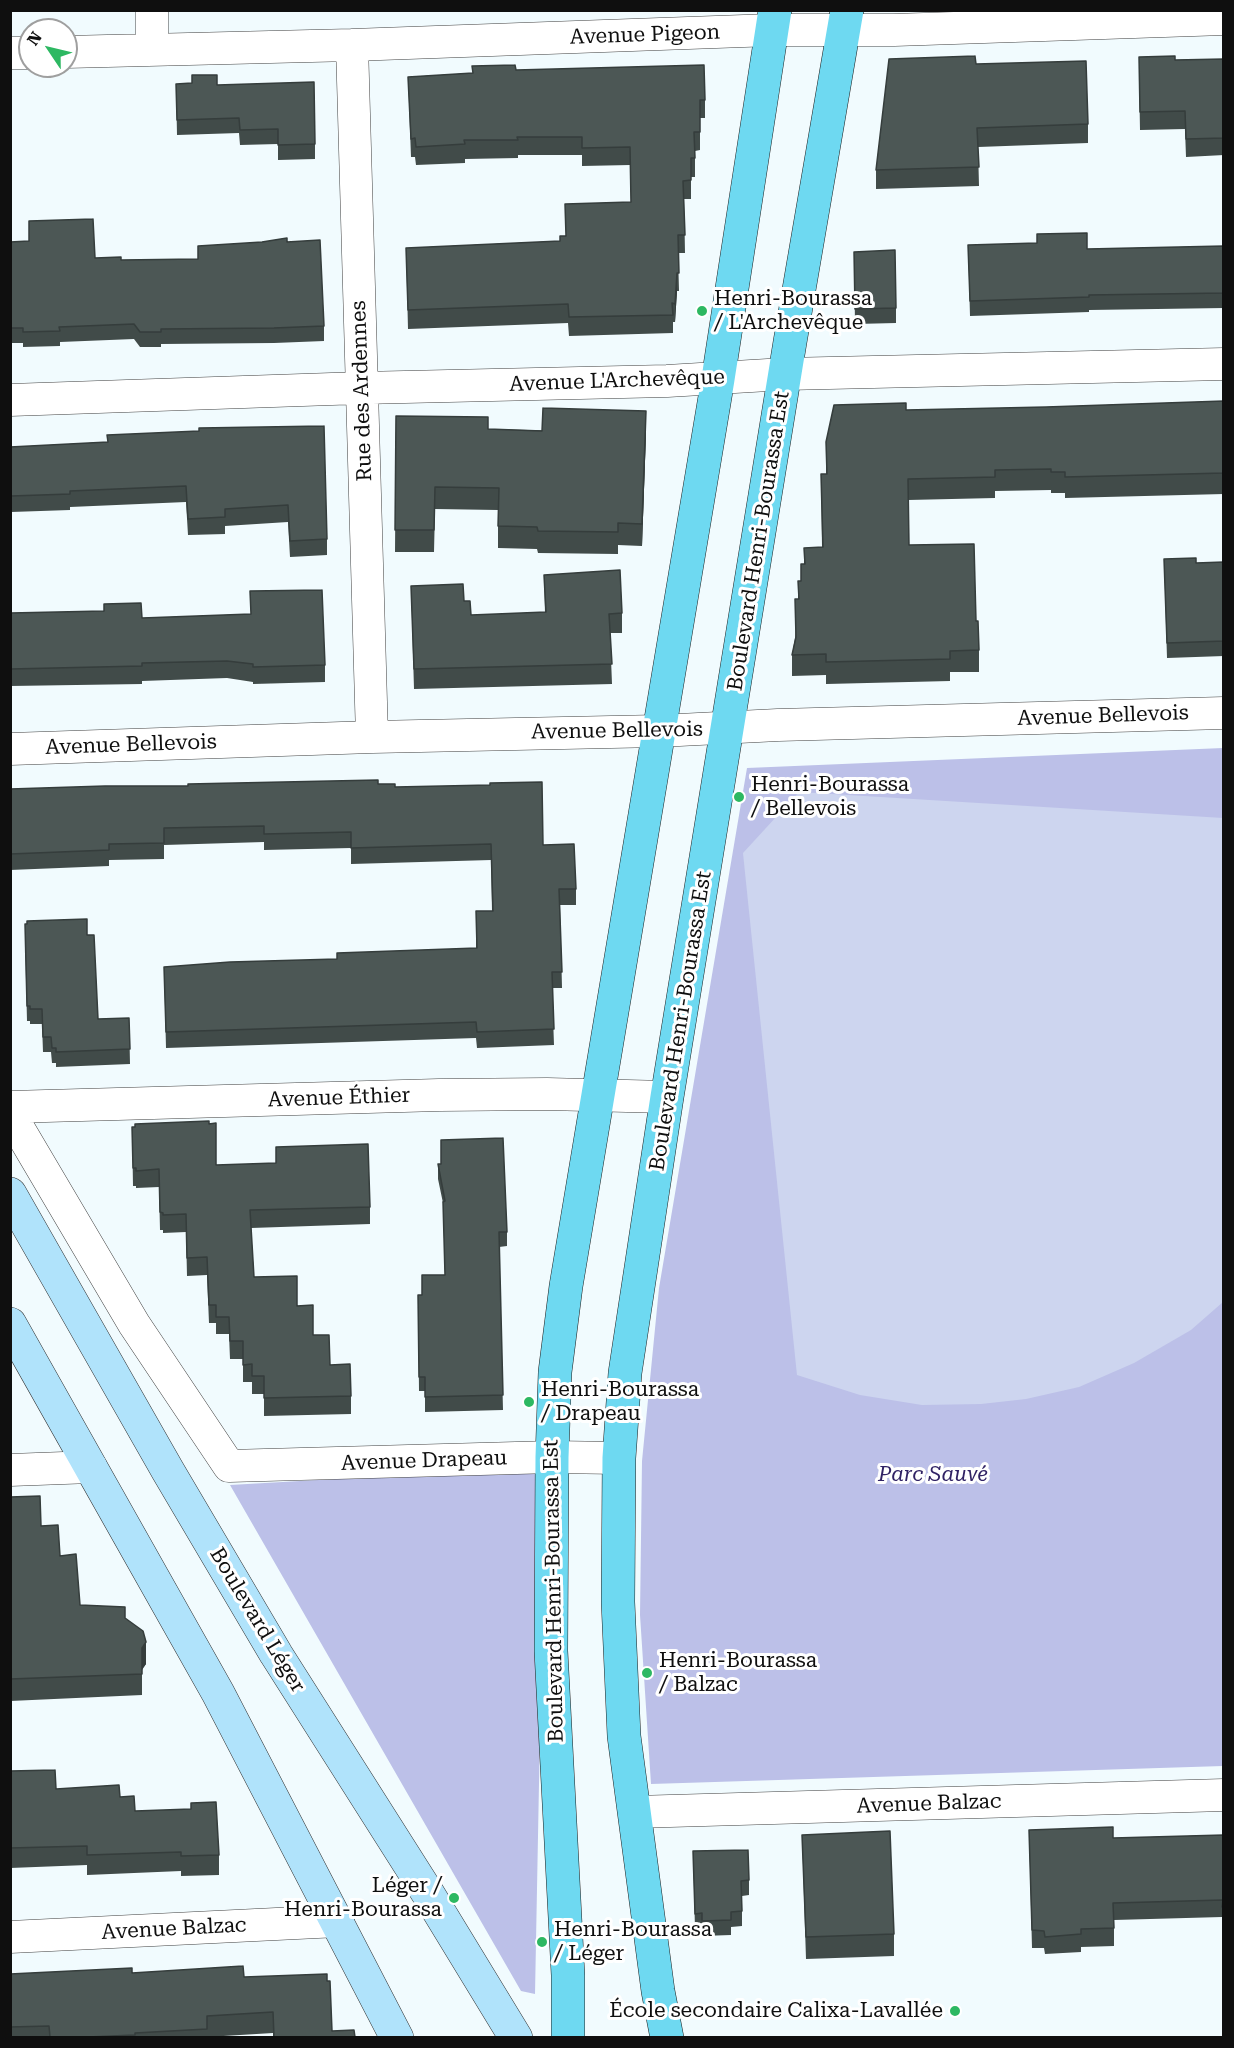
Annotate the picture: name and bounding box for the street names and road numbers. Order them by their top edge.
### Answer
street label: Avenue Pigeon [569,20,721,50]
street label: Rue des Ardennes [346,300,378,482]
street label: Avenue L'Archevêque [509,365,725,397]
street label: Boulevard Henri-Bourassa Est [723,389,795,693]
street label: Avenue Bellevois [1017,700,1189,732]
street label: Avenue Bellevois [531,717,703,745]
street label: Avenue Bellevois [45,729,217,761]
street label: Boulevard Henri-Bourassa Est [645,869,717,1173]
street label: Avenue Éthier [267,1083,411,1113]
street label: Boulevard Henri-Bourassa Est [539,1439,569,1743]
street label: Avenue Drapeau [341,1446,507,1476]
street label: Boulevard Léger [204,1543,310,1697]
street label: Avenue Balzac [856,1789,1002,1819]
street label: Avenue Balzac [101,1913,247,1945]

